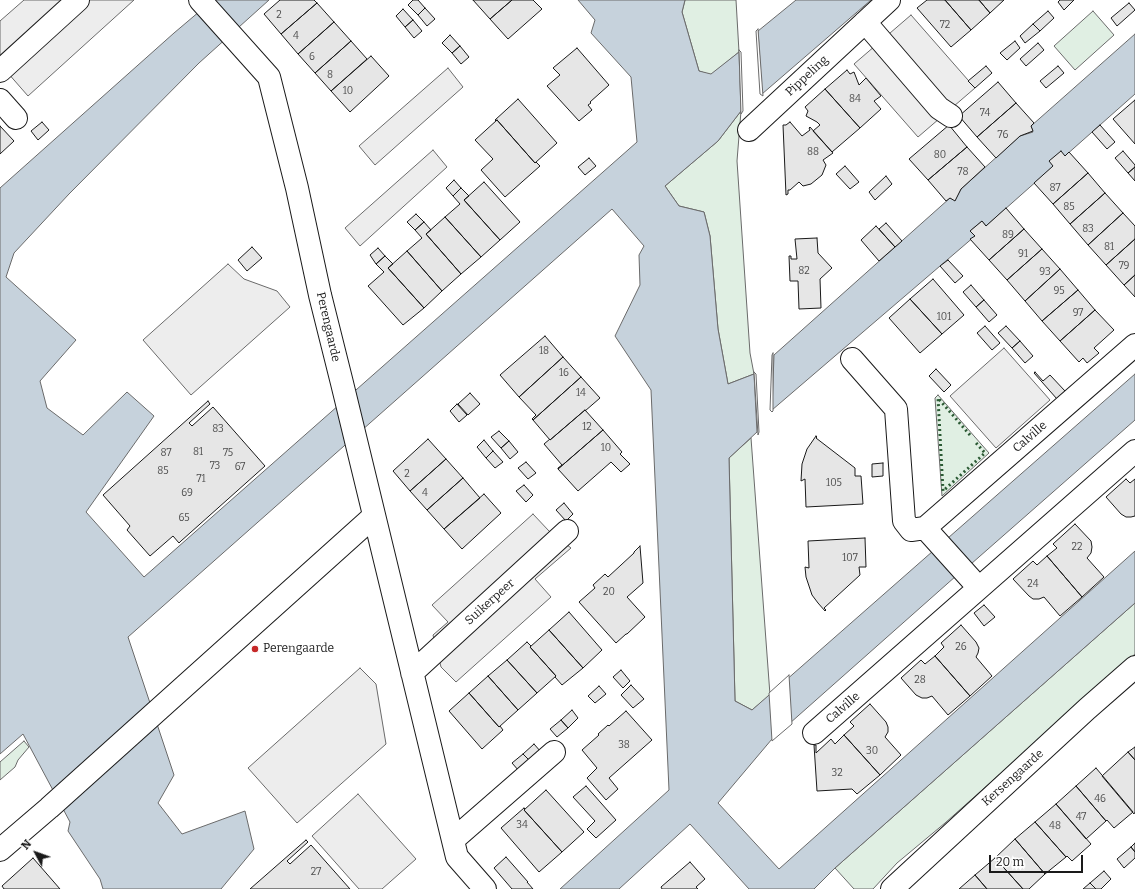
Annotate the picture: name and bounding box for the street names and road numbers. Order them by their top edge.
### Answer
street label: Pippeling [783,53,831,99]
street label: Perengaarde [313,291,343,363]
street label: Calville [1010,418,1050,456]
street label: Suikerpeer [462,576,518,628]
street label: Calville [823,689,863,727]
street label: Kersengaarde [979,747,1047,809]

